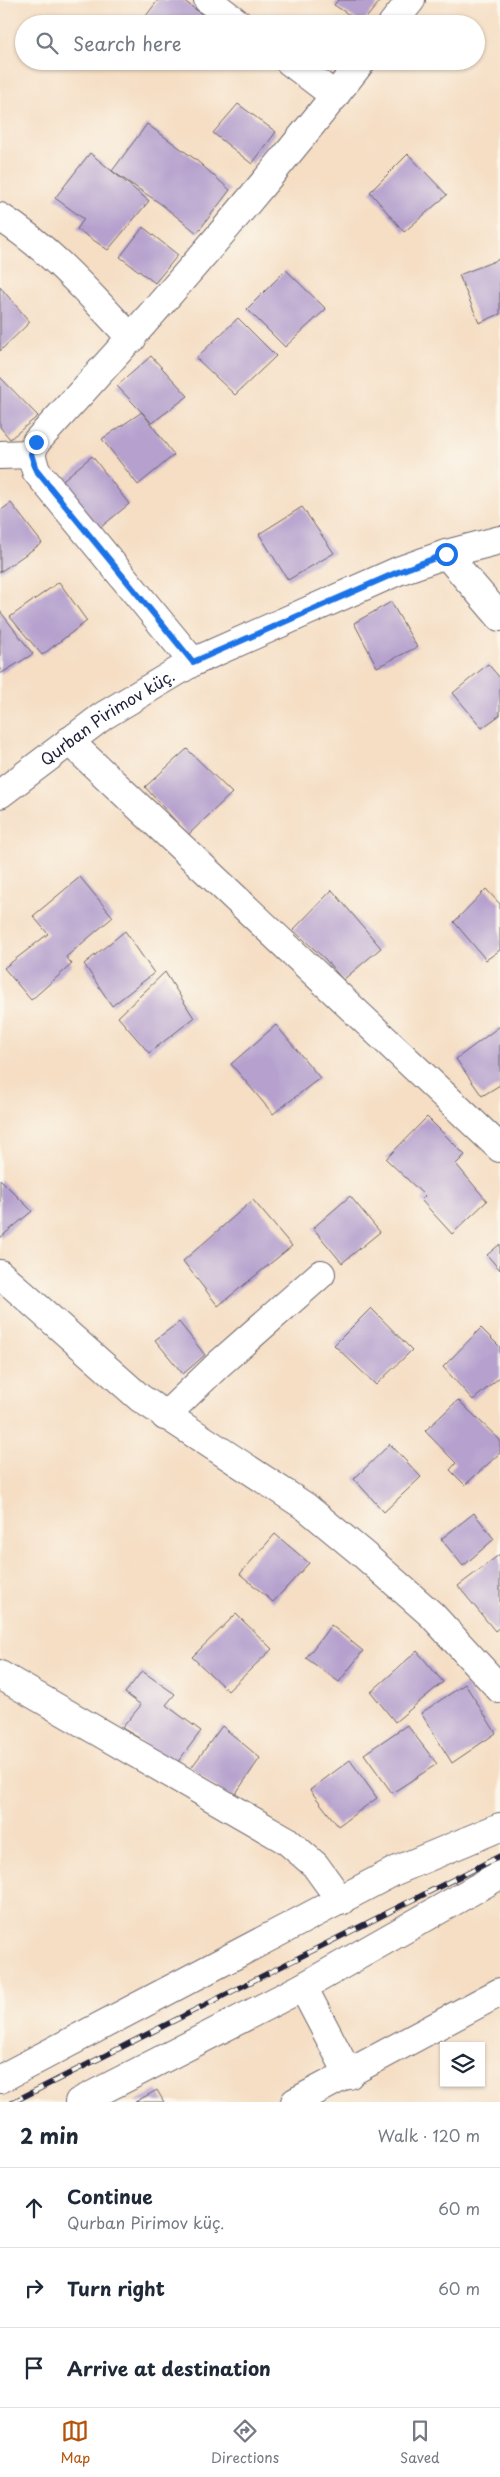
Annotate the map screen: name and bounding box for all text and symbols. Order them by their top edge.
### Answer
search box [15,15,485,70]
icon: search [33,29,61,57]
text: Search here [73,29,182,57]
route end [25,431,48,454]
route start [435,543,458,566]
street label: Qurban Pirimov küç. [35,663,179,771]
map controls [440,2042,485,2087]
button: layers [440,2042,485,2087]
text: 2 min [20,2119,79,2151]
text: Walk · 120 m [378,2123,480,2147]
text: Continue [67,2182,153,2210]
icon: ahead [20,2194,48,2222]
text: 60 m [438,2196,480,2220]
text: Qurban Pirimov küç. [67,2210,225,2234]
icon: right [20,2274,48,2302]
text: Turn right [67,2274,165,2302]
text: 60 m [438,2276,480,2300]
icon: arrive [20,2354,48,2382]
text: Arrive at destination [67,2354,271,2382]
tab: Map [60,2417,90,2468]
tab: Directions [211,2417,279,2468]
tab: Saved [400,2417,440,2468]

